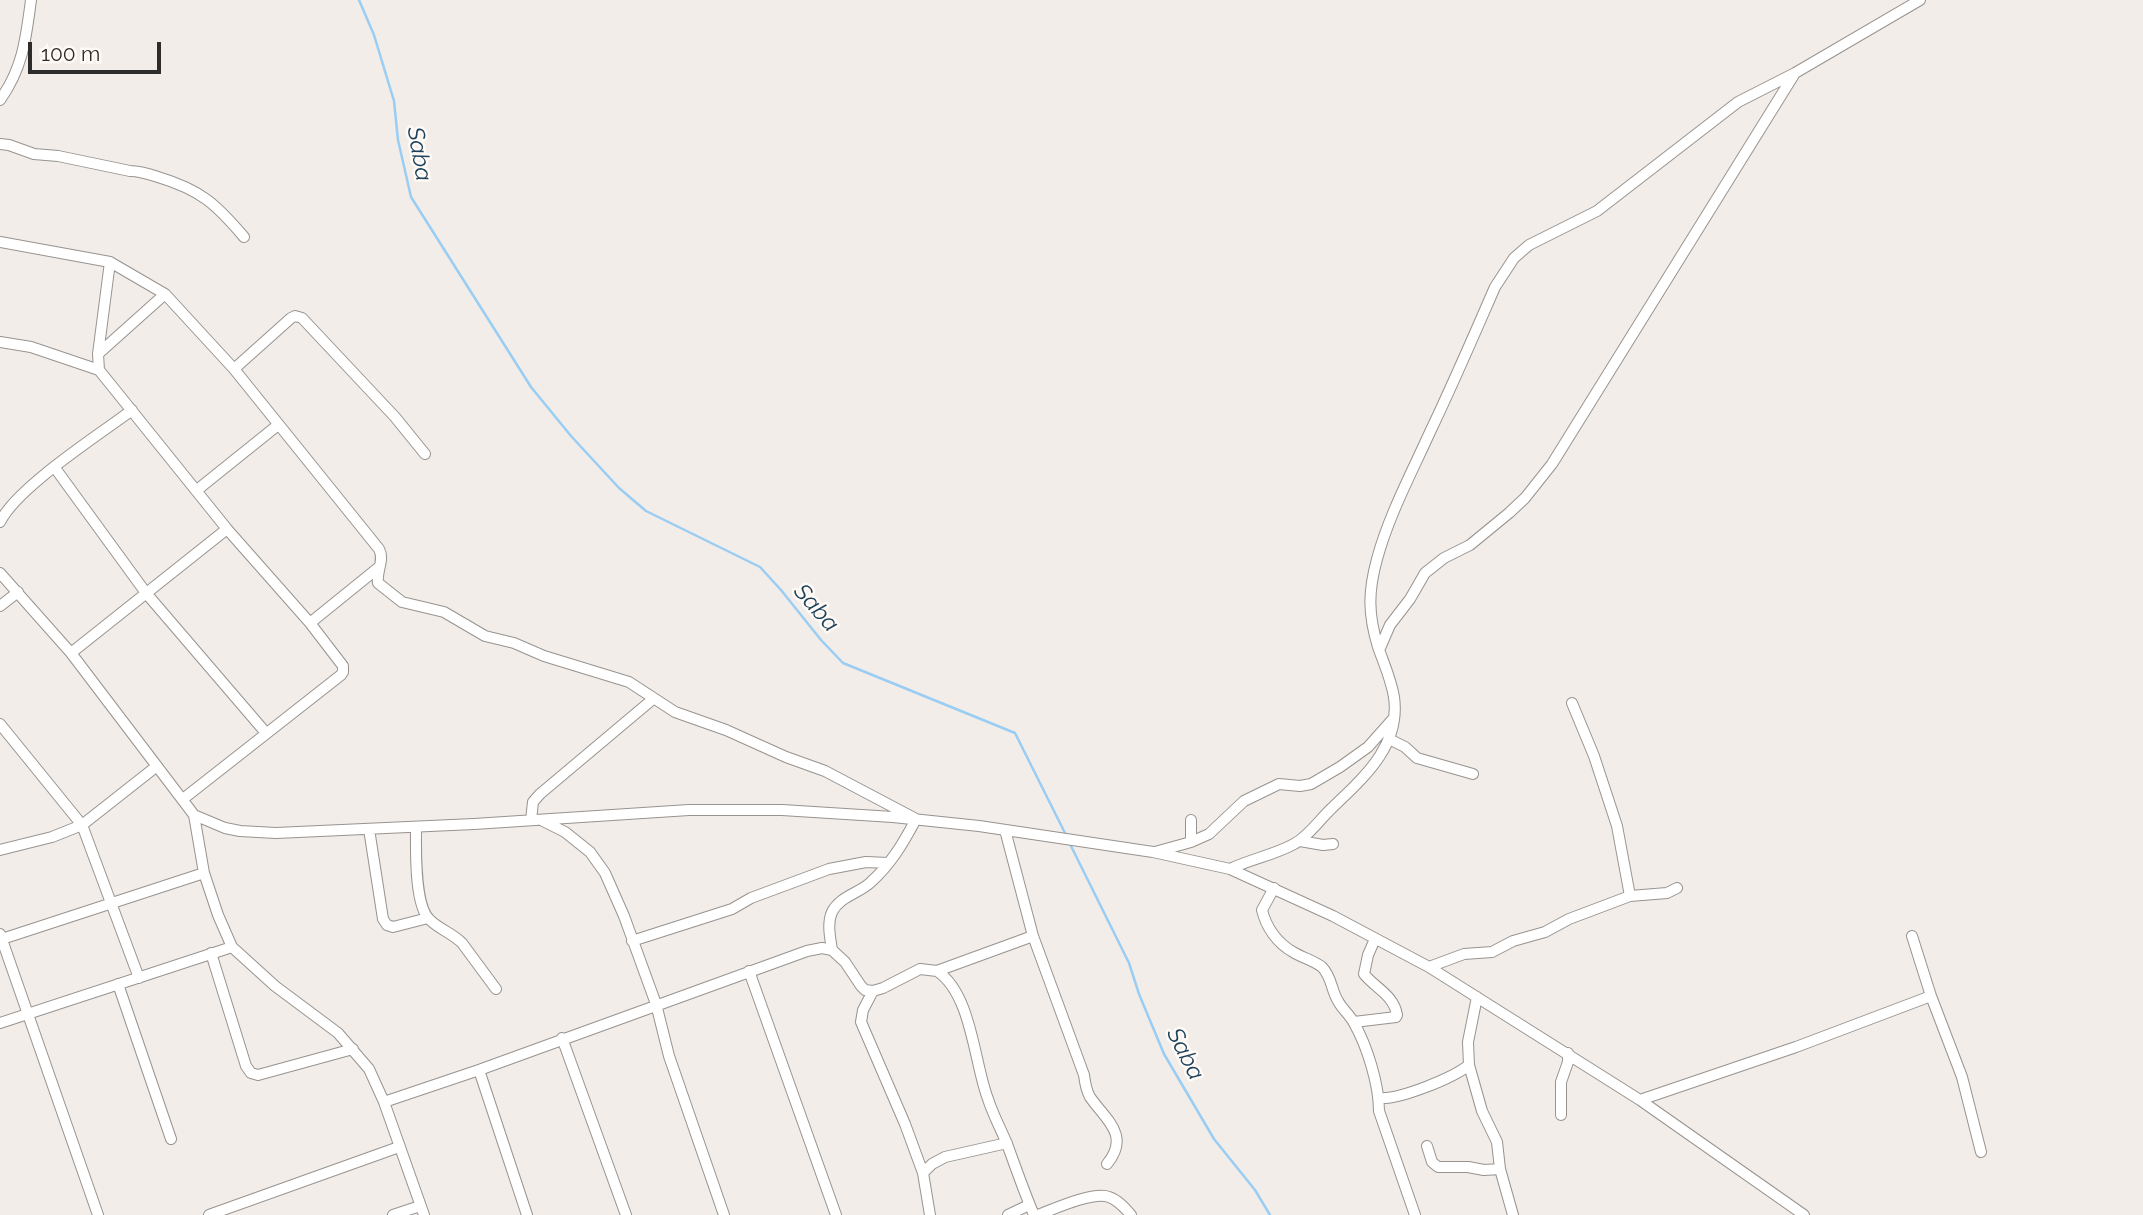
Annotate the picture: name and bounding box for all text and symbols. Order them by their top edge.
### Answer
scale bar [32,28,164,72]
text: 100 m [41,41,100,66]
water label: Saba [401,125,437,183]
water label: Saba [788,578,844,638]
water label: Saba [1160,1023,1210,1085]

